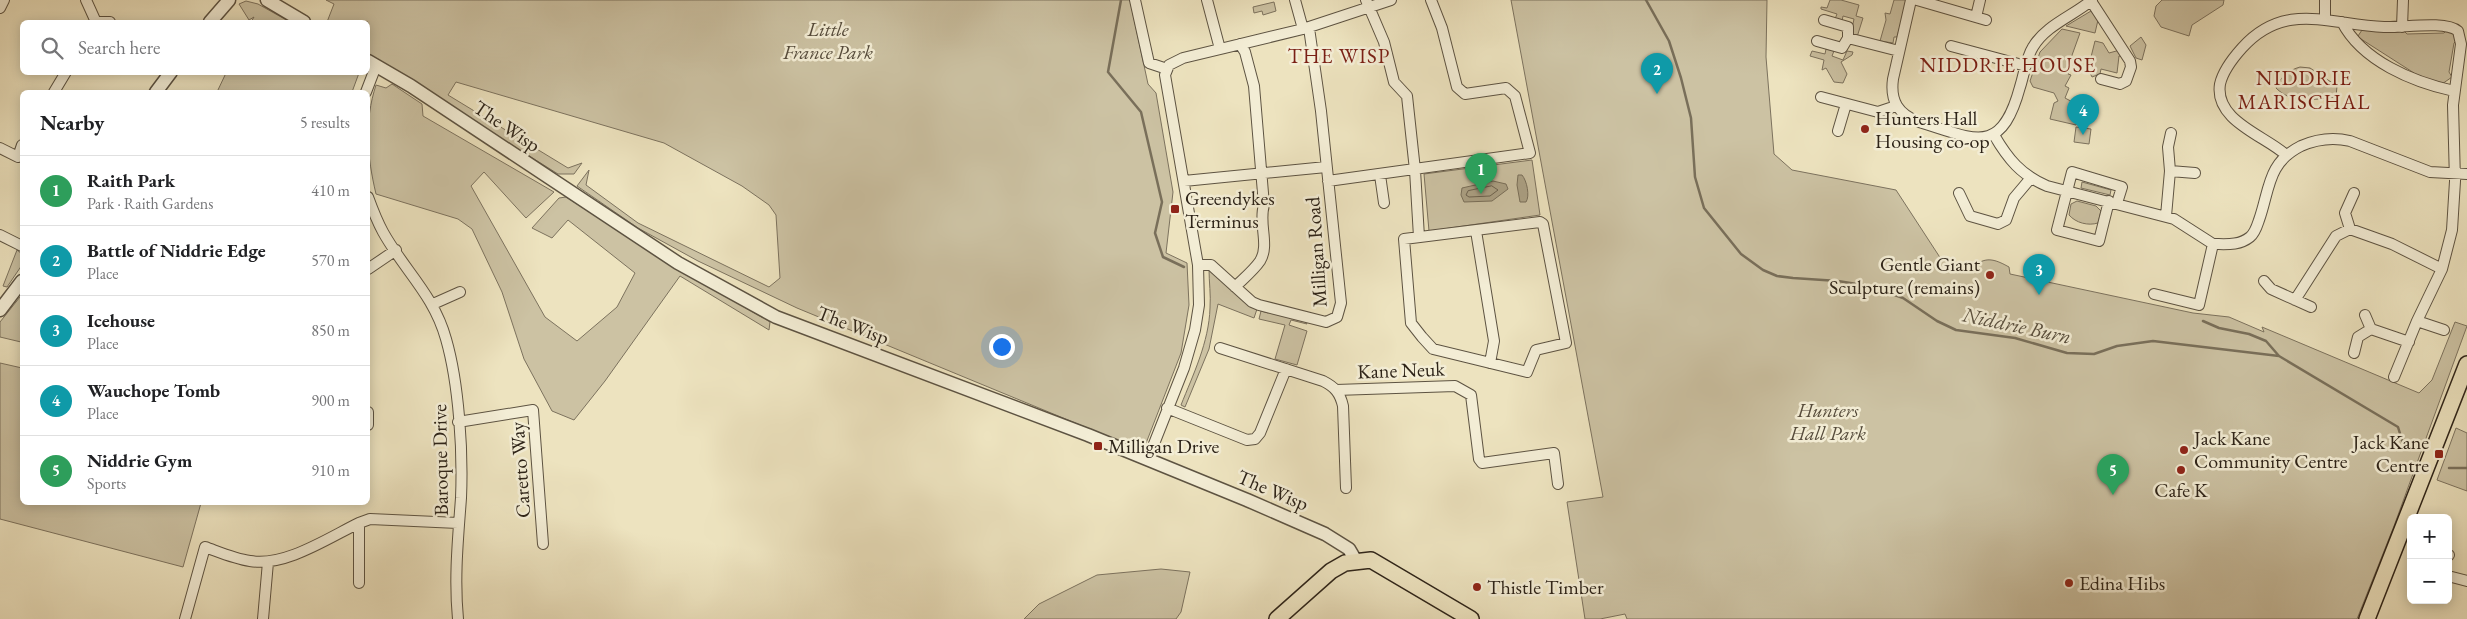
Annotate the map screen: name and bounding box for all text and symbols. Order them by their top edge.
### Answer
park label: Little France Park [782,16,873,65]
search box [20,20,370,75]
icon: search [38,34,66,62]
text: Search here [78,35,160,60]
district label: THE WISP [1288,42,1390,69]
district label: NIDDRIE HOUSE [1920,51,2096,78]
pin: 2 [1641,53,1673,94]
district label: NIDDRIE MARISCHAL [2237,64,2371,115]
street label: The Wisp [469,94,545,158]
pin: 4 [2067,94,2099,135]
place label: Hunters Hall Housing co-op [1875,105,1990,154]
text: Nearby [40,109,104,136]
text: 5 results [300,112,350,133]
marker: Hunters Hall Housing co-op [1859,123,1871,135]
pin: 1 [1465,153,1497,194]
text: Raith Park [87,168,175,193]
text: 1 [52,180,60,201]
text: 410 m [311,180,350,201]
place label: Greendykes Terminus [1185,185,1275,234]
text: Park · Raith Gardens [87,193,213,214]
street label: Milligan Road [1299,195,1333,308]
marker: Greendykes Terminus [1169,203,1181,215]
text: Battle of Niddrie Edge [87,238,266,263]
text: 2 [52,250,60,271]
text: 570 m [311,250,350,271]
place label: Gentle Giant Sculpture (remains) [1829,251,1981,300]
pin: 3 [2023,254,2055,295]
text: Place [87,263,119,284]
marker: Gentle Giant Sculpture (remains) [1984,269,1996,281]
street label: The Wisp [813,299,893,351]
water label: Niddrie Burn [1959,300,2074,350]
text: Icehouse [87,308,155,333]
text: 3 [52,320,60,341]
text: 850 m [311,320,350,341]
text: Place [87,333,119,354]
your location [989,334,1015,360]
street label: Kane Neuk [1357,355,1446,385]
text: Wauchope Tomb [87,378,220,403]
text: 4 [52,390,60,411]
text: 900 m [311,390,350,411]
park label: Hunters Hall Park [1789,397,1866,446]
text: Place [87,403,119,424]
street label: Baroque Drive [426,404,454,516]
street label: Caretto Way [504,421,536,519]
place label: Jack Kane Community Centre [2192,425,2348,474]
place label: Jack Kane Centre [2351,429,2429,478]
place label: Milligan Drive [1108,433,1220,459]
marker: Milligan Drive [1092,440,1104,452]
marker: Jack Kane Community Centre [2178,444,2190,456]
text: Niddrie Gym [87,448,192,473]
marker: Jack Kane Centre [2433,448,2445,460]
pin: 5 [2097,454,2129,495]
text: 5 [52,460,60,481]
text: 910 m [311,460,350,481]
street label: The Wisp [1233,463,1313,517]
marker: Cafe K [2175,464,2187,476]
text: Sports [87,473,126,494]
place label: Cafe K [2154,477,2208,503]
map controls [2407,514,2452,604]
button: + [2407,514,2452,559]
button: − [2407,559,2452,604]
place label: Edina Hibs [2079,570,2165,596]
place label: Thistle Timber [1487,574,1604,600]
marker: Edina Hibs [2063,577,2075,589]
marker: Thistle Timber [1471,581,1483,593]

